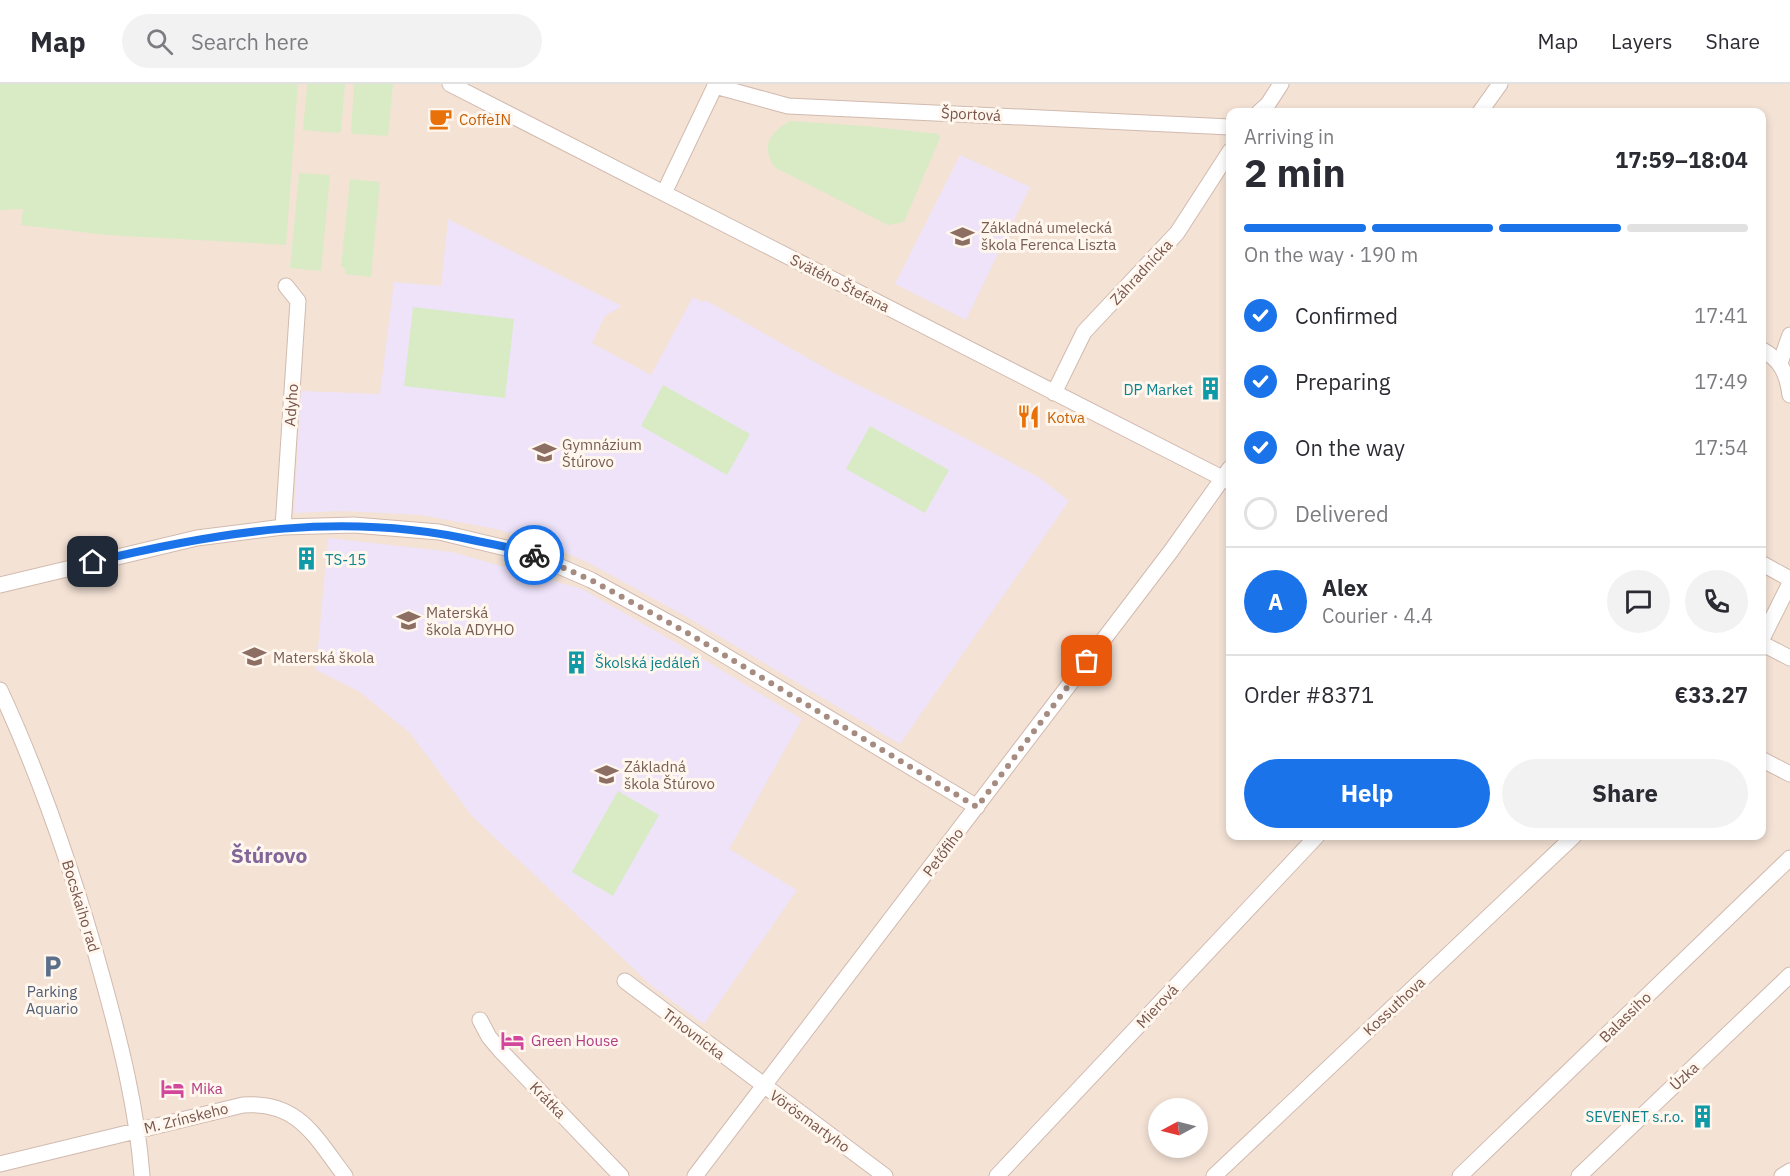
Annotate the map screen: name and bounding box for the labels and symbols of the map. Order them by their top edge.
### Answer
street label: Športová [940,103,1002,125]
cafe icon: CoffeIN [428,106,454,132]
place label: CoffeIN [459,110,511,129]
place label: Základná umelecká škola Ferenca Liszta [981,218,1116,254]
school or university icon: Základná umelecká škola Ferenca Liszta [950,223,976,249]
street label: Záhradnícka [1106,235,1176,309]
street label: Svätého Štefana [787,250,893,316]
building icon: DP Market [1198,376,1224,402]
place label: DP Market [1123,380,1193,399]
street label: Adyho [280,383,302,427]
restaurant icon: Kotva [1016,404,1042,430]
place label: Kotva [1047,408,1085,427]
place label: Gymnázium Štúrovo [562,435,642,471]
school or university icon: Gymnázium Štúrovo [531,440,557,466]
courier [504,525,564,585]
pin [67,536,118,587]
building icon: TS-15 [294,546,320,572]
place label: TS-15 [325,550,366,569]
place label: Materská škola ADYHO [426,603,514,639]
school or university icon: Materská škola ADYHO [395,608,421,634]
pin [1061,635,1112,686]
school or university icon: Materská škola [242,644,268,670]
place label: Materská škola [273,648,374,667]
building icon: Školská jedáleň [564,649,590,675]
place label: Školská jedáleň [595,653,700,672]
place label: Základná škola Štúrovo [624,757,715,793]
school or university icon: Základná škola Štúrovo [593,762,619,788]
street label: Petőfiho [919,824,967,880]
district label: Štúrovo [231,841,307,869]
street label: Bocskaiho rad [58,858,104,954]
parking icon: Parking Aquario [39,954,65,980]
street label: Kossuthova [1359,972,1429,1040]
street label: Mierová [1132,980,1182,1032]
place label: Parking Aquario [26,982,78,1018]
street label: Balassiho [1595,988,1655,1046]
street label: Trhovnícka [659,1004,729,1064]
hotel icon: Green House [500,1027,526,1053]
place label: Green House [531,1031,618,1050]
street label: Úzka [1665,1058,1703,1094]
hotel icon: Mika [160,1075,186,1101]
street label: Krátka [526,1078,570,1122]
place label: Mika [191,1079,223,1098]
street label: Vörösmartyho [766,1086,854,1156]
street label: M. Zrínskeho [142,1098,230,1138]
north arrow [1148,1098,1208,1158]
building icon: SEVENET s.r.o. [1689,1103,1715,1129]
place label: SEVENET s.r.o. [1586,1107,1684,1126]

